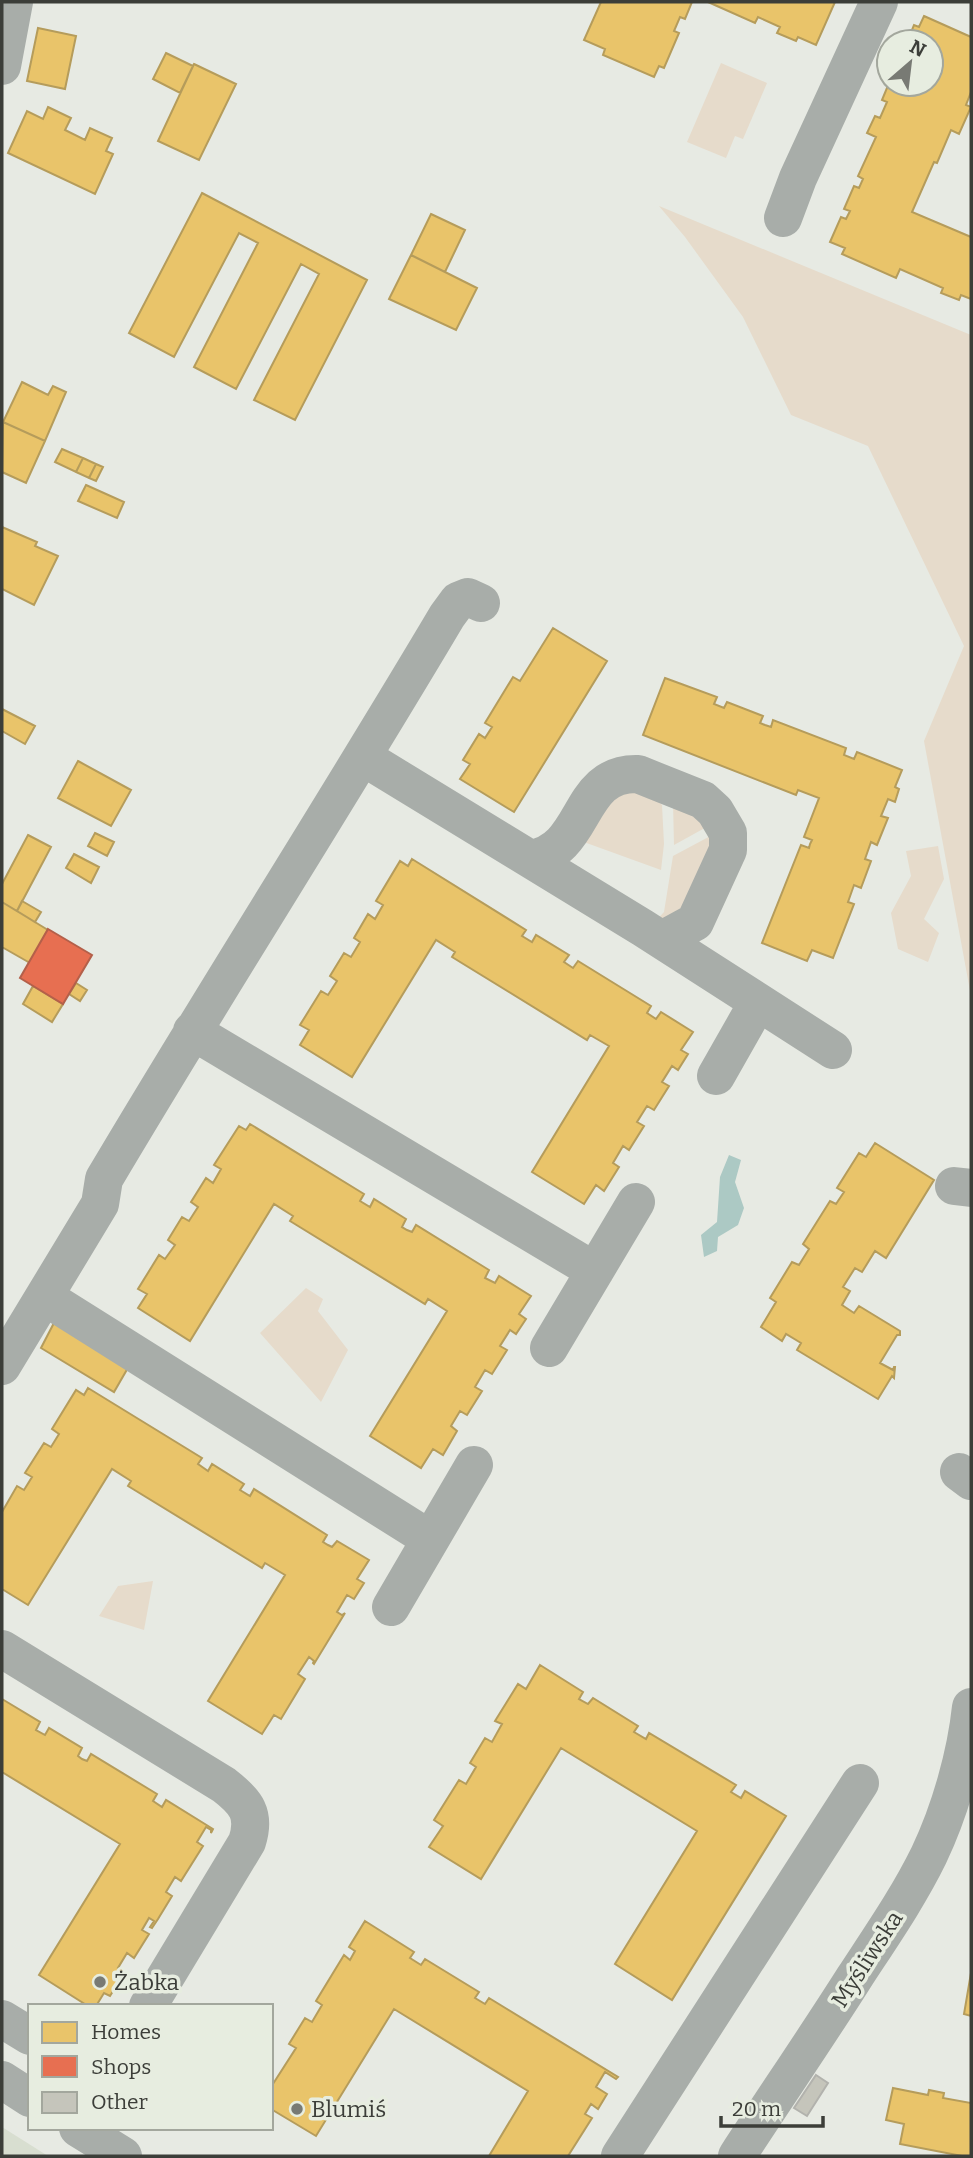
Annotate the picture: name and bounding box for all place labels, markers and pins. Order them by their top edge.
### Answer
place label: Żabka [114,1968,179,1996]
marker: Żabka [92,1974,108,1990]
place label: Blumiś [311,2095,386,2123]
marker: Blumiś [289,2101,305,2117]

